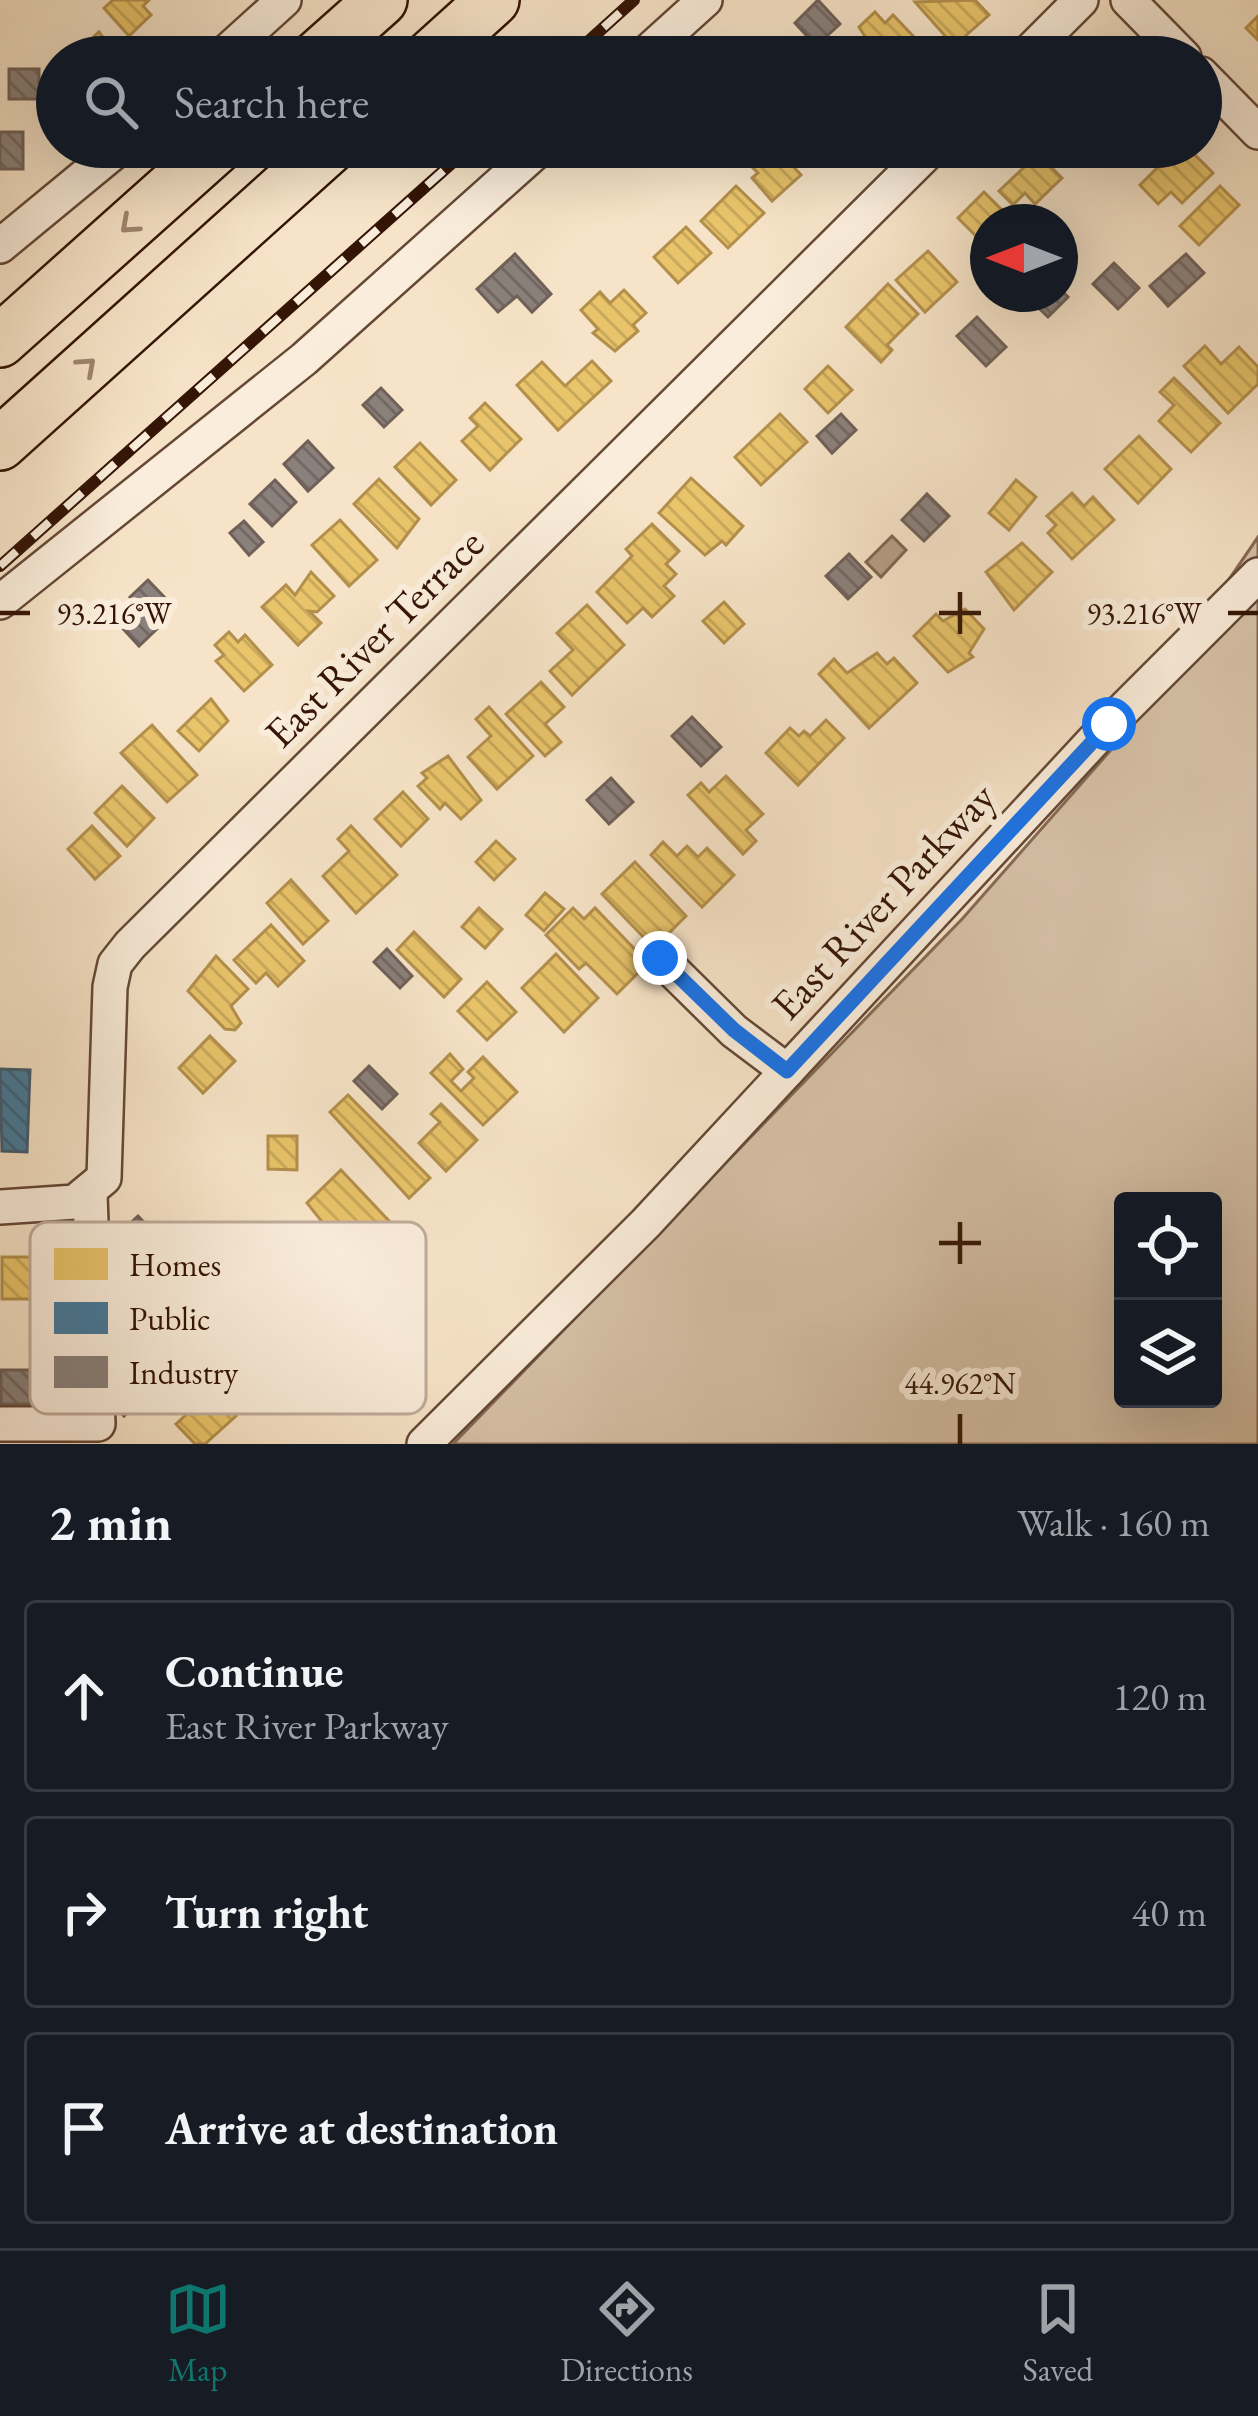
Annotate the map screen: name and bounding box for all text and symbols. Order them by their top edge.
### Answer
search box [36,36,1222,168]
icon: search [78,69,144,135]
text: Search here [174,73,369,131]
north arrow [970,204,1078,312]
one-way arrow [122,211,143,232]
one-way arrow [73,359,95,380]
street label: East River Terrace [253,517,495,759]
text: 93.216°W [56,594,172,633]
text: 93.216°W [1086,594,1202,633]
route start [1082,697,1136,751]
street label: East River Parkway [759,770,1008,1031]
route end [633,931,687,985]
map controls [1114,1192,1222,1408]
button: locate [1114,1192,1222,1300]
legend [30,1222,426,1414]
text: Homes [129,1243,221,1286]
text: Public [129,1297,211,1340]
button: layers [1114,1300,1222,1408]
text: Industry [129,1351,239,1394]
text: 44.962°N [904,1364,1016,1403]
text: 2 min [48,1489,172,1555]
text: Walk · 160 m [1017,1497,1210,1548]
text: Continue [165,1642,343,1700]
icon: ahead [51,1663,117,1729]
text: 120 m [1113,1671,1207,1722]
text: East River Parkway [165,1700,449,1751]
icon: right [51,1879,117,1945]
text: Turn right [165,1883,368,1941]
text: 40 m [1131,1887,1207,1938]
icon: arrive [51,2095,117,2161]
text: Arrive at destination [165,2099,558,2157]
tab: Map [165,2276,231,2391]
tab: Directions [560,2276,693,2391]
tab: Saved [1023,2276,1093,2391]

